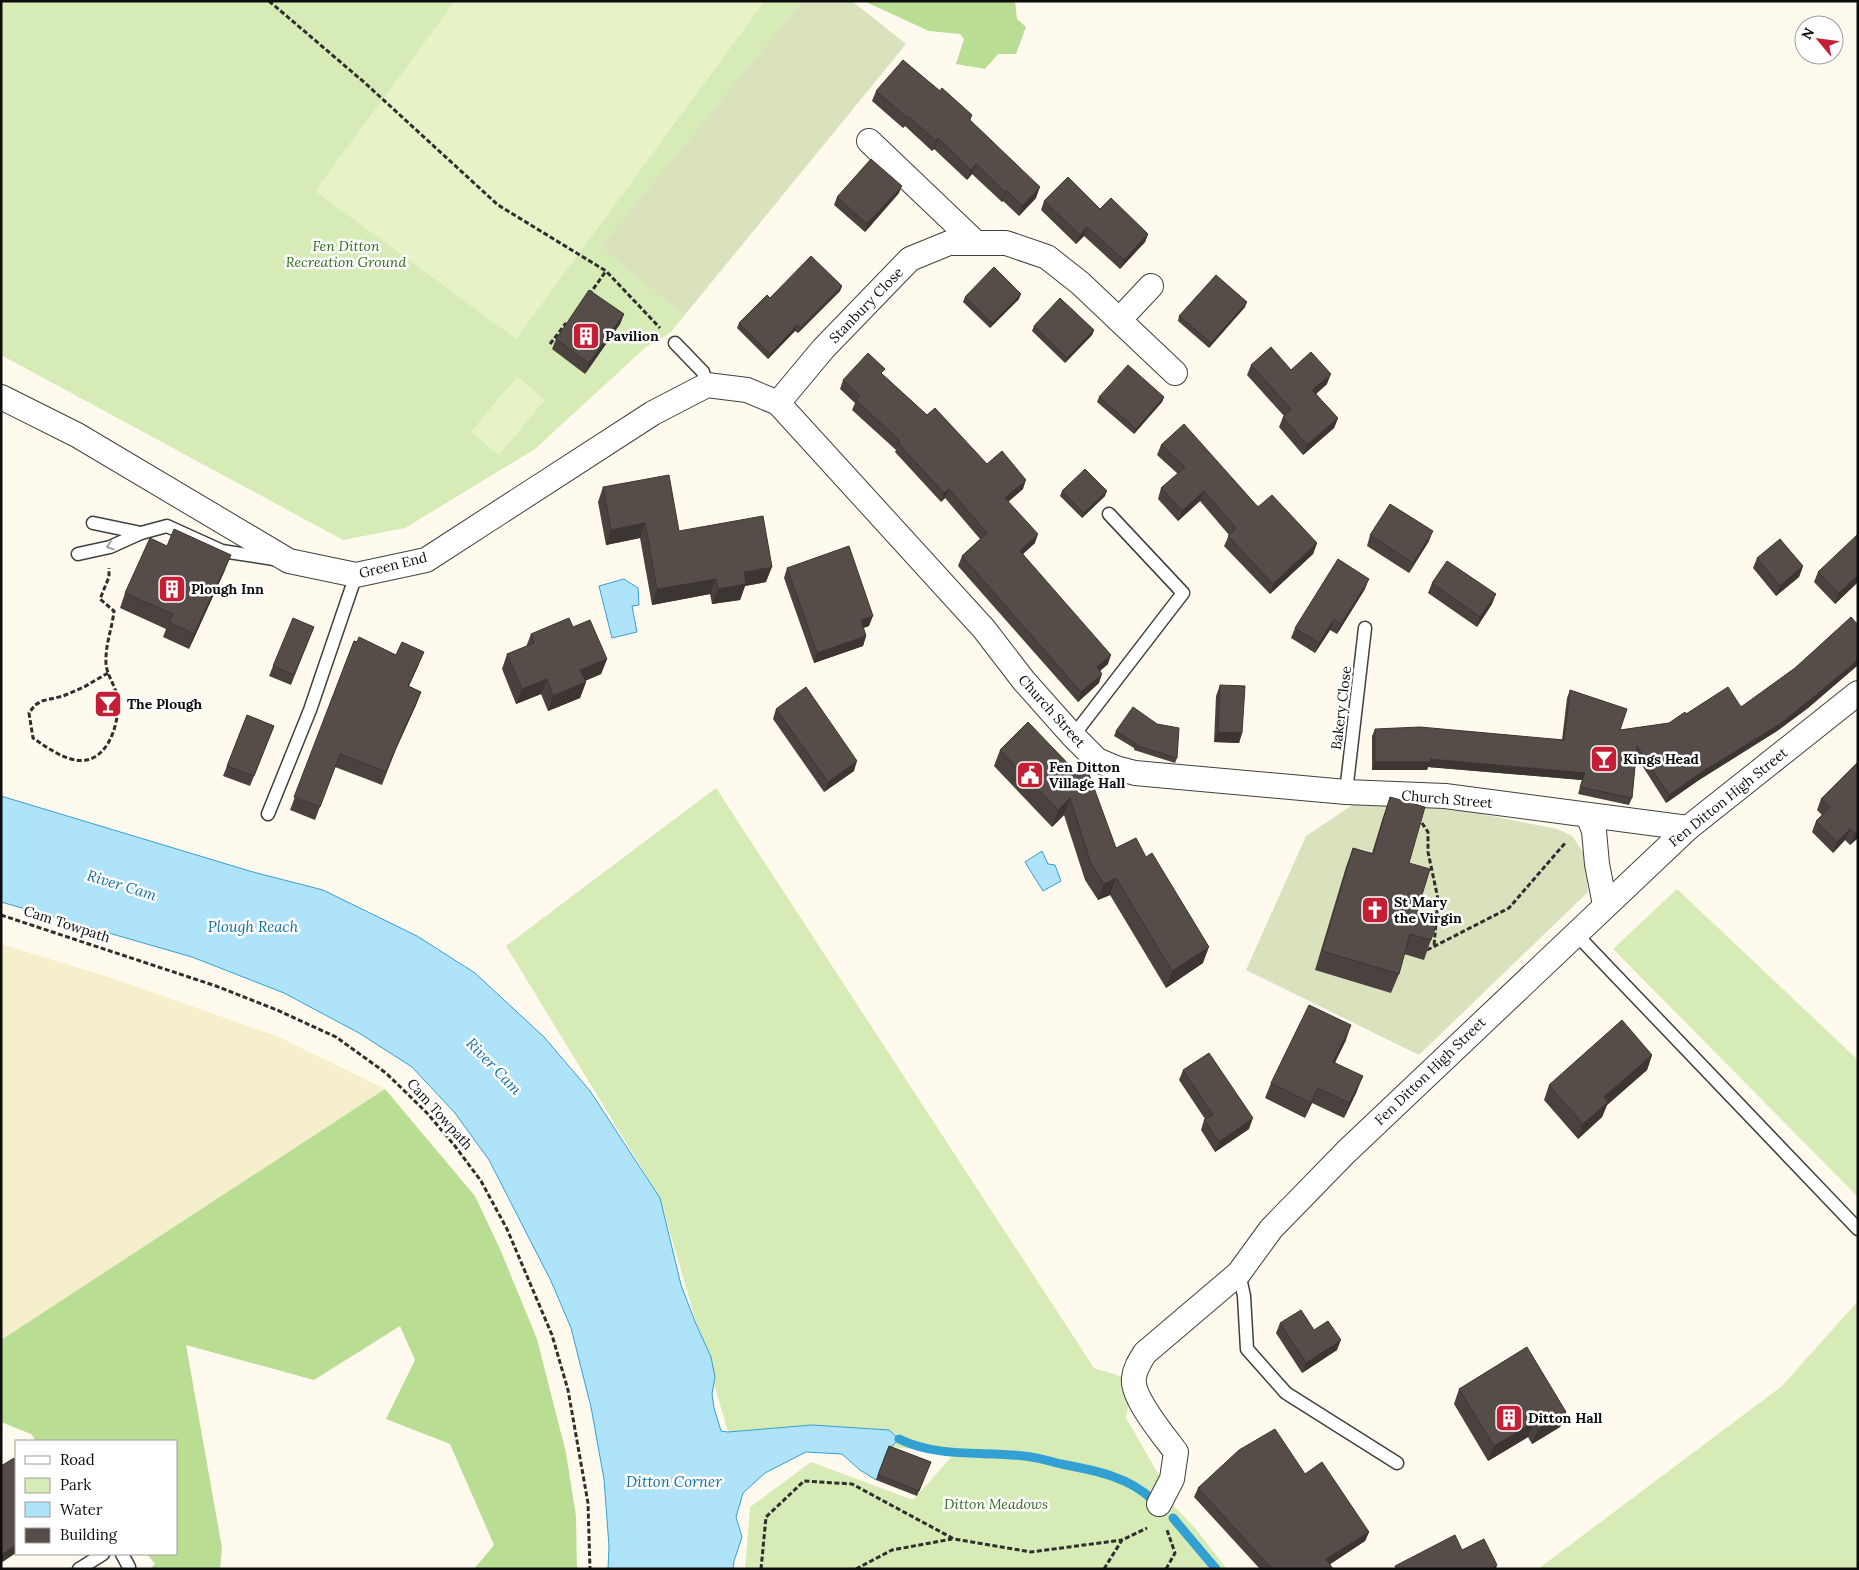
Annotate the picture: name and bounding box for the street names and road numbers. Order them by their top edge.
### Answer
street label: Stanbury Close [825,263,907,347]
street label: Green End [357,548,429,582]
street label: Bakery Close [1327,665,1355,751]
street label: Church Street [1015,671,1090,752]
street label: Fen Ditton High Street [1665,743,1792,850]
street label: Church Street [1401,786,1494,812]
street label: Cam Towpath [21,902,113,946]
street label: Fen Ditton High Street [1371,1013,1490,1129]
street label: Cam Towpath [403,1075,477,1153]

